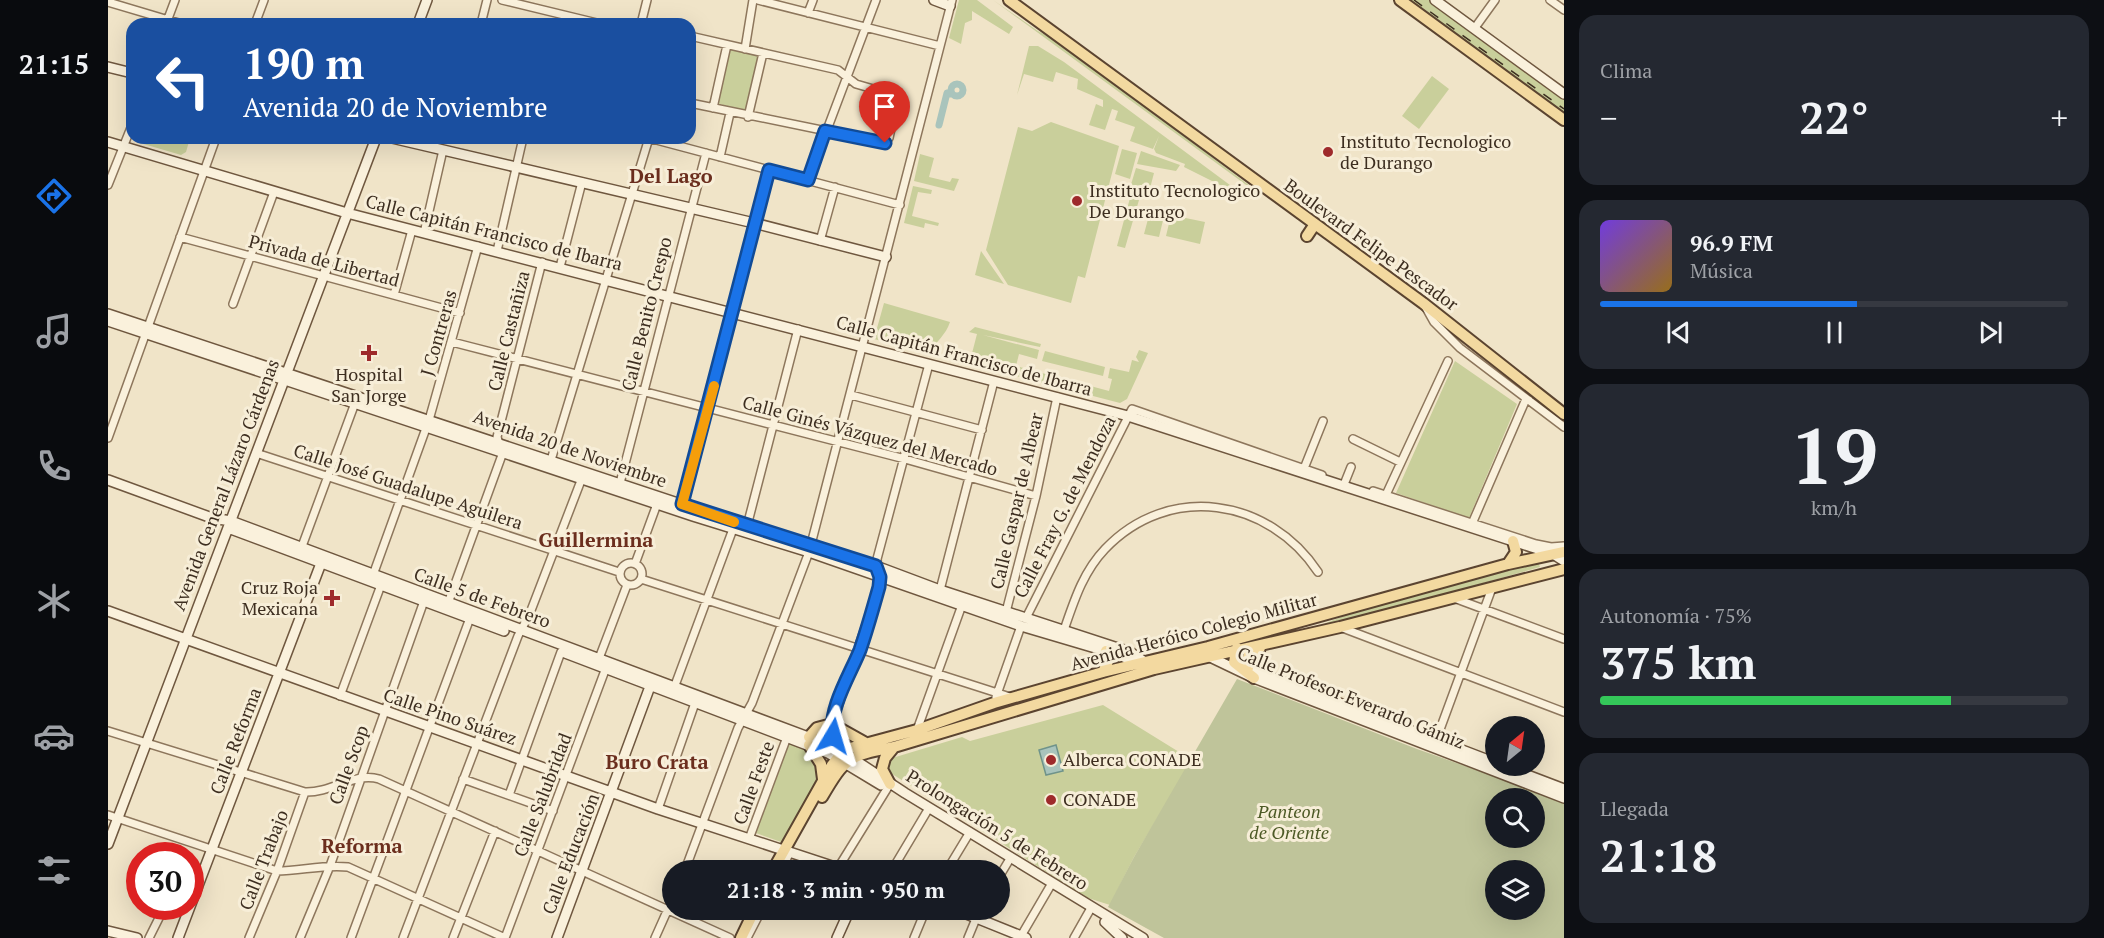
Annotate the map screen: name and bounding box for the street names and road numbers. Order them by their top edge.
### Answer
street label: Boulevard Felipe Pescador [1280,173,1464,316]
street label: Calle Capitán Francisco de Ibarra [363,188,625,276]
street label: Privada de Libertad [246,228,402,292]
street label: Calle Benito Crespo [615,234,677,393]
street label: Calle Castañiza [481,268,535,393]
street label: J Contreras [414,287,462,379]
street label: Calle Capitán Francisco de Ibarra [834,309,1095,401]
street label: Avenida General Lázaro Cárdenas [166,355,284,614]
street label: Calle Ginés Vázquez del Mercado [740,389,1001,481]
street label: Avenida 20 de Noviembre [470,404,670,492]
street label: Calle Gaspar de Albear [984,410,1048,591]
street label: Calle Fray G. de Mendoza [1008,411,1121,602]
street label: Calle José Guadalupe Aguilera [291,438,526,534]
street label: Calle 5 de Febrero [411,561,554,633]
street label: Avenida Heróico Colegio Militar [1068,586,1320,676]
street label: Calle Profesor Everardo Gámiz [1234,640,1469,754]
street label: Calle Pino Suárez [380,682,520,750]
street label: Calle Reforma [204,684,266,797]
street label: Calle Scop [323,722,373,808]
street label: Calle Salubridad [507,729,577,860]
street label: Calle Feste [727,738,779,828]
street label: Prolongación 5 de Febrero [902,763,1093,895]
street label: Calle Educación [536,789,604,918]
street label: Calle Trabajo [233,806,293,913]

